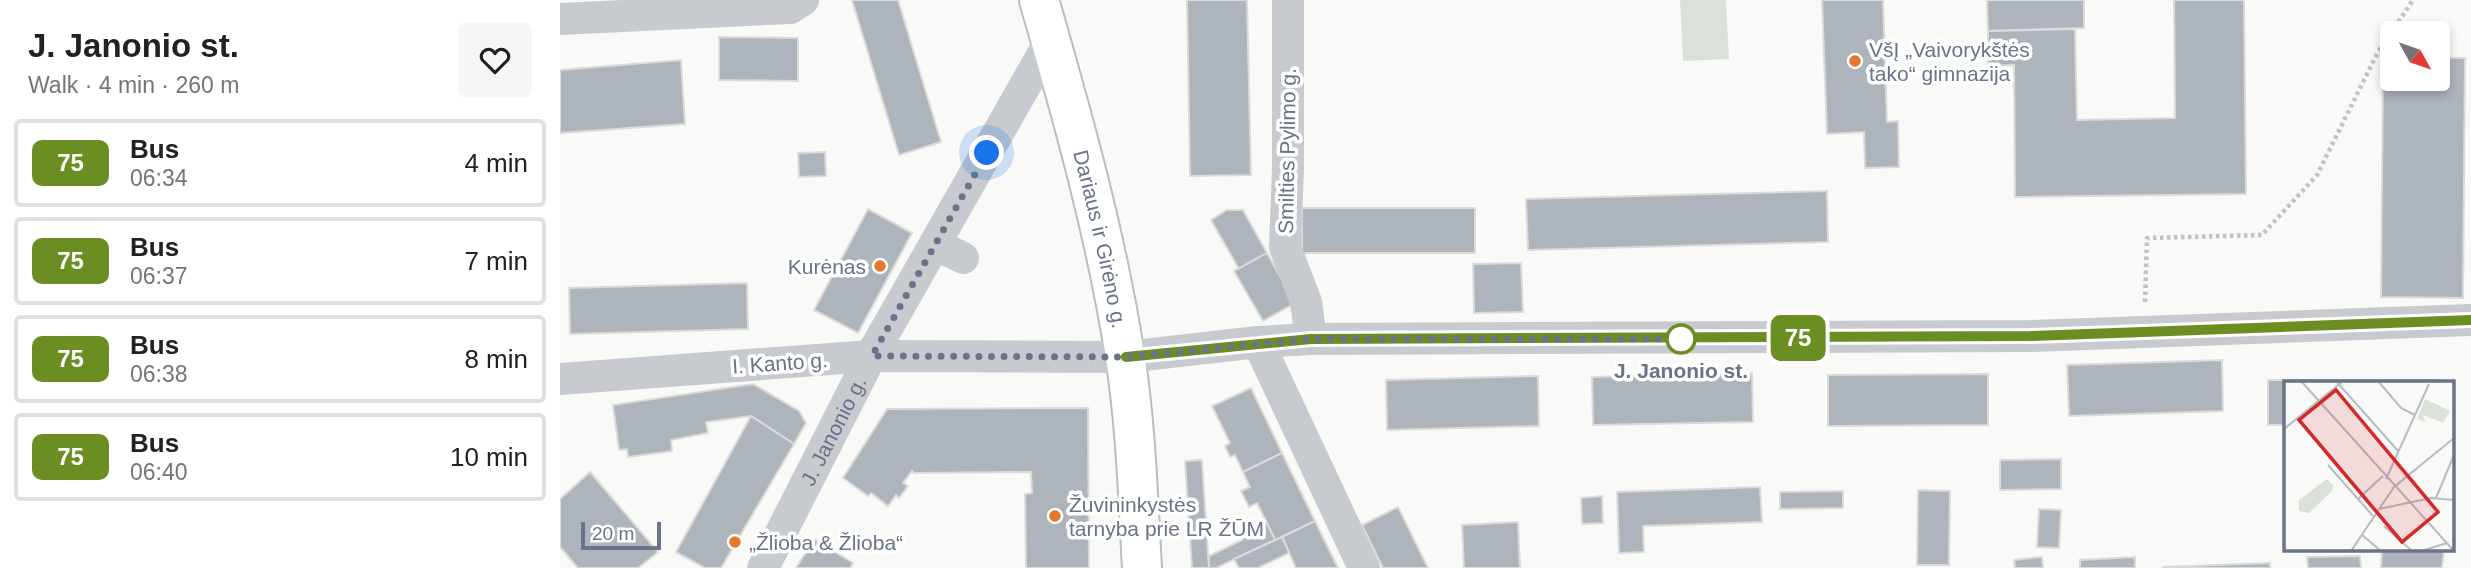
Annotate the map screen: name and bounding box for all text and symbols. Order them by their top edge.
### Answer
north arrow [2380,21,2450,91]
map controls [2380,21,2450,91]
button: heart [458,23,532,97]
text: J. Janonio st. [28,27,239,64]
place label: VšĮ „Vaivorykštės tako“ gimnazija [1869,38,2030,85]
marker: VšĮ „Vaivorykštės tako“ gimnazija [1847,53,1863,69]
street label: Smilties Pylimo g. [1274,68,1300,234]
text: Walk · 4 min · 260 m [28,72,239,98]
text: Bus [130,134,179,164]
your location [969,135,1004,170]
street label: Dariaus ir Girėno g. [1070,147,1132,330]
text: 4 min [464,148,528,178]
text: 75 [57,149,84,176]
text: 06:34 [130,165,188,191]
text: Bus [130,232,179,262]
text: 7 min [464,246,528,276]
text: 75 [57,247,84,274]
place label: Kurėnas [788,255,866,278]
marker: Kurėnas [872,258,888,274]
text: 06:37 [130,263,188,289]
line badge: 75 [1766,315,1830,361]
marker: J. Janonio st. [1666,324,1696,354]
text: 75 [1785,324,1811,351]
text: Bus [130,330,179,360]
text: 8 min [464,344,528,374]
text: 75 [57,345,84,372]
street label: I. Kanto g. [731,348,829,378]
place label: J. Janonio st. [1614,359,1748,382]
text: 06:38 [130,361,188,387]
street label: J. Janonio g. [796,372,870,489]
inset map [2284,381,2454,550]
text: Bus [130,428,179,458]
text: 10 min [450,442,528,472]
text: 75 [57,443,84,470]
text: 06:40 [130,459,188,485]
place label: Žuvininkystės tarnyba prie LR ŽŪM [1069,493,1264,540]
marker: Žuvininkystės tarnyba prie LR ŽŪM [1047,508,1063,524]
scale bar [581,519,662,551]
text: 20 m [592,523,634,544]
place label: „Žlioba & Žlioba“ [749,531,903,554]
marker: „Žlioba & Žlioba“ [727,534,743,550]

